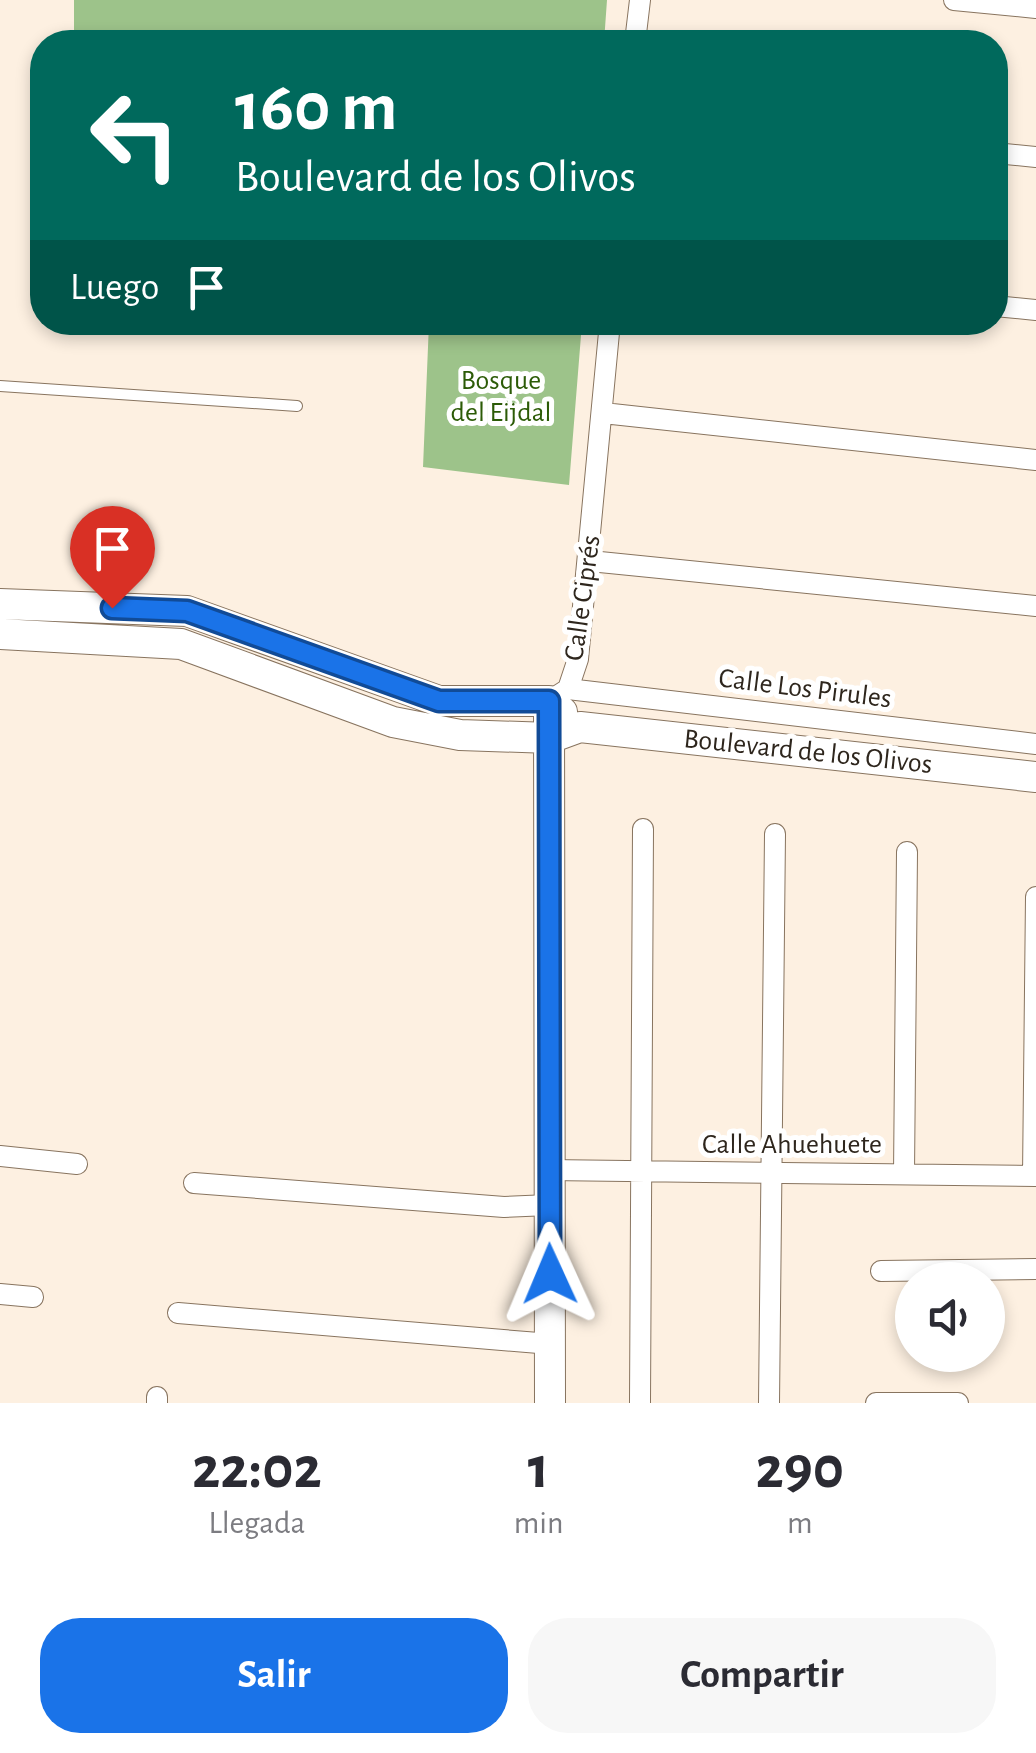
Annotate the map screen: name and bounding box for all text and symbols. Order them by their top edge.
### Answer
icon: left [70,70,200,200]
text: 160 m [235,73,398,143]
text: Boulevard de los Olivos [235,155,636,200]
icon: arrive [179,260,234,315]
text: Luego [70,269,159,307]
park label: Bosque del Eijdal [451,367,552,427]
pin [70,506,155,609]
icon: arrive [85,521,140,576]
street label: Calle Ciprés [560,533,606,663]
street label: Calle Los Pirules [717,665,893,713]
street label: Boulevard de los Olivos [682,725,934,779]
street label: Calle Ahuehuete [702,1131,882,1159]
position arrow [498,1222,602,1326]
map controls [895,1262,1005,1372]
button: sound [895,1262,1005,1372]
text: 22:02 [192,1439,322,1499]
text: 1 [528,1439,549,1499]
text: 290 [756,1439,844,1499]
text: Llegada [208,1507,305,1539]
text: min [514,1507,564,1539]
text: m [787,1507,813,1539]
button: Salir [40,1618,508,1733]
button: Compartir [528,1618,996,1733]

